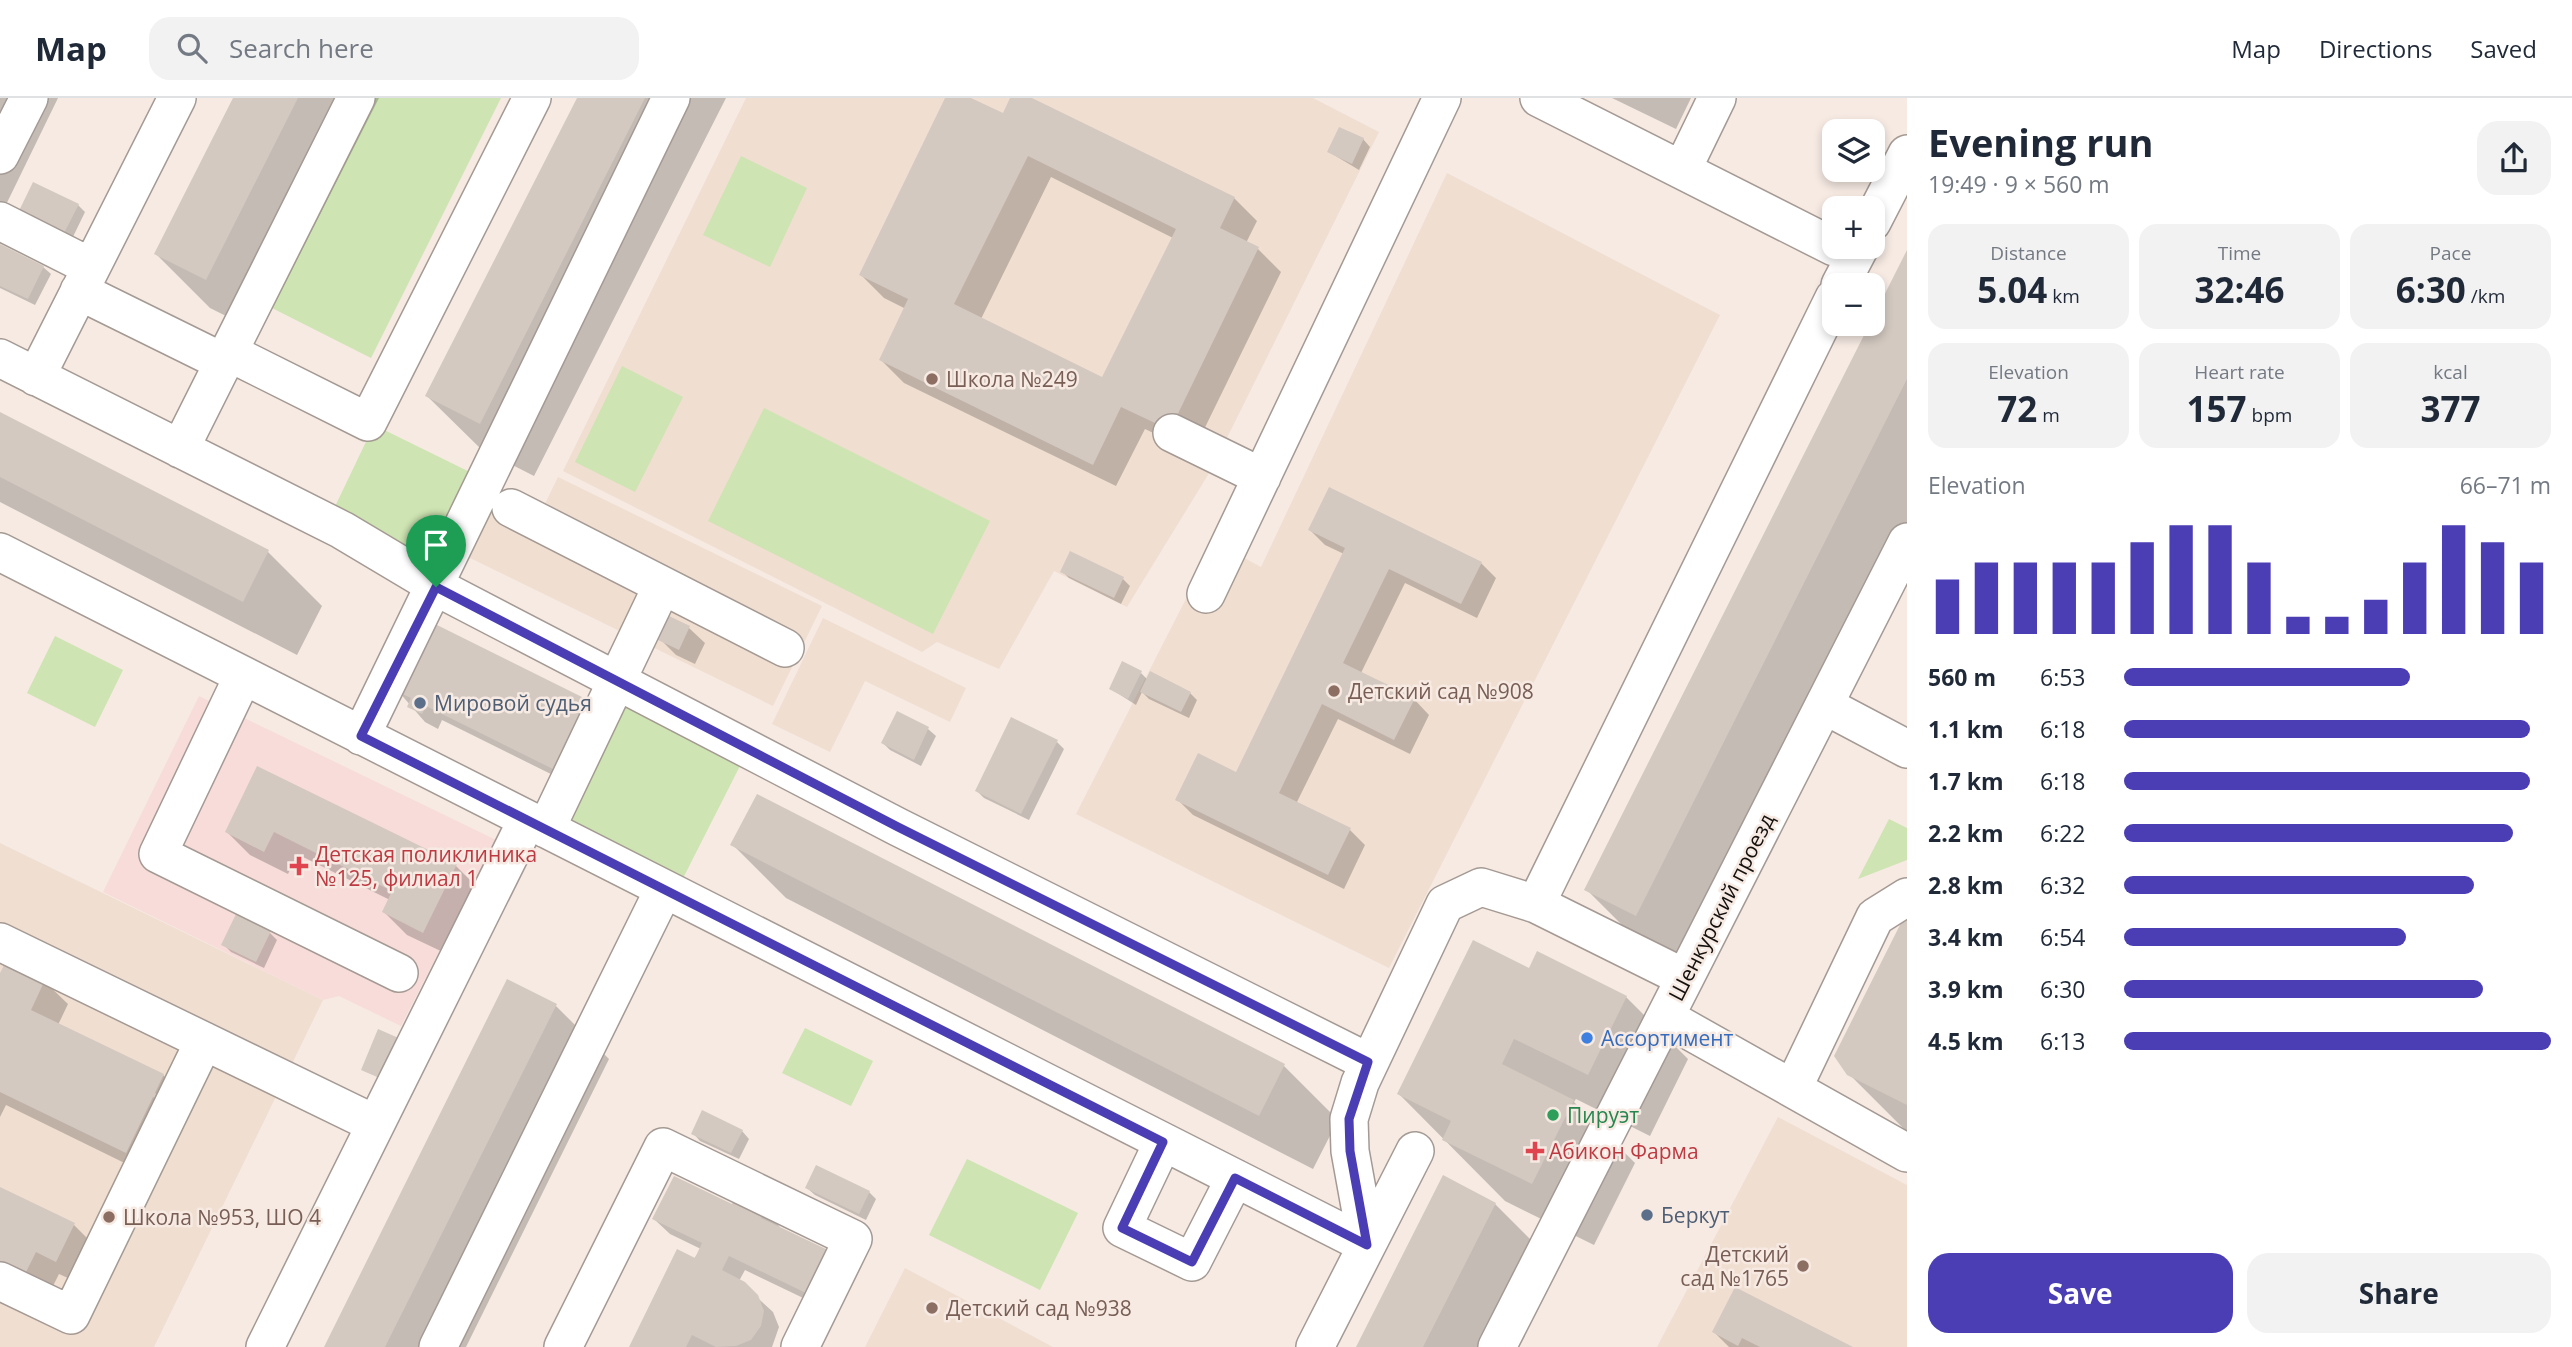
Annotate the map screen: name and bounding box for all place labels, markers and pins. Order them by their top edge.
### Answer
place label: Школа №249 [946,365,1078,393]
marker: Школа №249 [924,371,940,387]
pin [406,515,466,587]
place label: Детский сад №908 [1348,677,1534,705]
marker: Детский сад №908 [1326,683,1342,699]
place label: Мировой судья [434,689,592,717]
marker: Мировой судья [412,695,428,711]
place label: Детская поликлиника №125, филиал 1 [315,840,537,892]
marker: Детская поликлиника №125, филиал 1 [289,856,309,876]
place label: Ассортимент [1601,1024,1734,1052]
marker: Ассортимент [1579,1030,1595,1046]
place label: Пируэт [1567,1101,1639,1129]
marker: Пируэт [1545,1107,1561,1123]
place label: Абикон Фарма [1549,1137,1699,1165]
marker: Абикон Фарма [1527,1143,1543,1159]
place label: Беркут [1661,1201,1730,1229]
place label: Школа №953, ШО 4 [123,1203,321,1231]
marker: Беркут [1639,1207,1655,1223]
marker: Школа №953, ШО 4 [101,1209,117,1225]
place label: Детский сад №1765 [1680,1240,1789,1292]
marker: Детский сад №1765 [1795,1258,1811,1274]
place label: Детский сад №938 [946,1294,1132,1322]
marker: Детский сад №938 [924,1300,940,1316]

